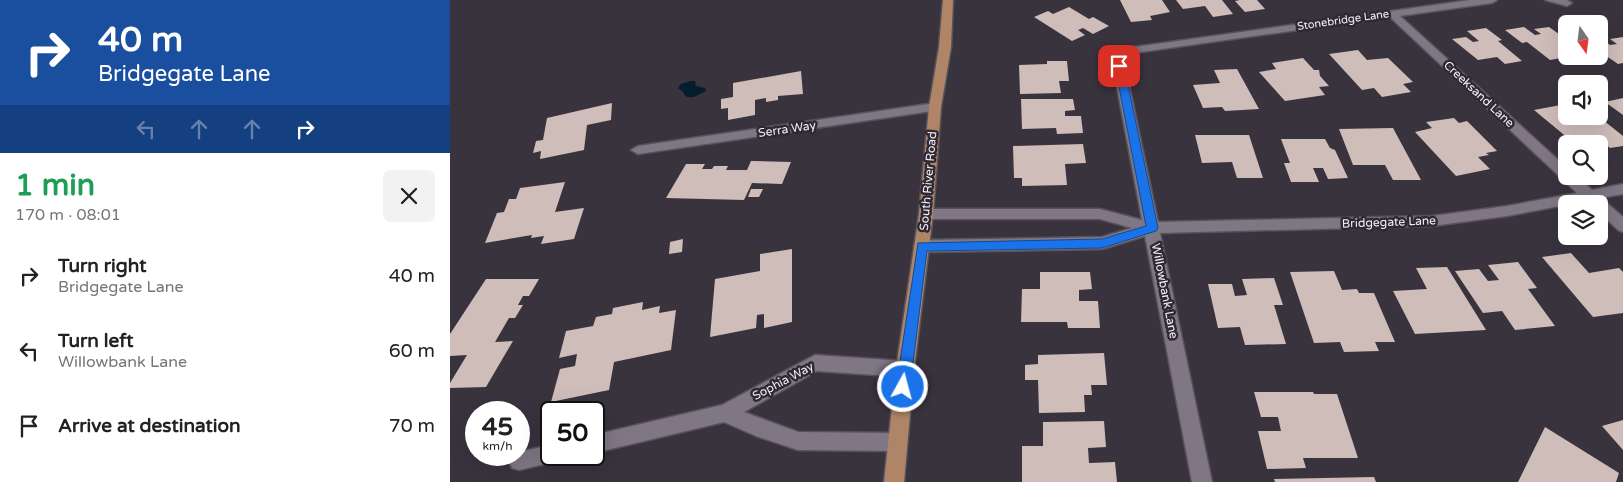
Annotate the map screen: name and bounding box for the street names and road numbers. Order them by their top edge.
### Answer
street label: Stonebridge Lane [1296,7,1390,33]
street label: Creeksand Lane [1441,58,1517,130]
street label: Serra Way [757,118,817,140]
street label: South River Road [917,131,939,231]
street label: Bridgegate Lane [1342,213,1436,231]
street label: Willowbank Lane [1149,242,1181,340]
street label: Sophia Way [750,359,816,403]

